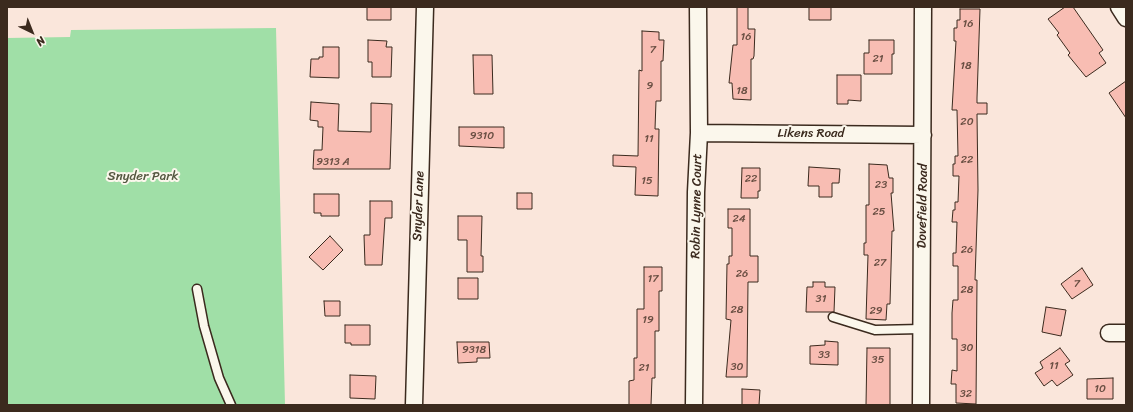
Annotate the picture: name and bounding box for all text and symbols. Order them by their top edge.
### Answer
north arrow [12,12,52,52]
house number: 16 [963,17,973,31]
house number: 16 [741,30,751,44]
text: N [31,32,50,51]
house number: 7 [650,43,656,57]
house number: 21 [872,52,884,66]
house number: 18 [960,59,972,73]
house number: 9 [647,79,653,93]
house number: 18 [736,84,748,98]
house number: 20 [960,115,974,129]
street label: Likens Road [778,126,844,142]
house number: 9310 [470,129,494,143]
house number: 11 [644,132,654,146]
street label: Robin Lynne Court [688,153,706,259]
house number: 22 [961,153,973,167]
house number: 9313 A [316,155,350,169]
street label: Dovefield Road [914,163,932,249]
park label: Snyder Park [108,169,178,185]
street label: Snyder Lane [410,171,428,241]
house number: 22 [745,172,757,186]
house number: 15 [641,174,653,188]
house number: 23 [875,178,887,192]
house number: 25 [872,205,886,219]
house number: 24 [732,212,746,226]
house number: 26 [961,243,973,257]
house number: 27 [874,256,886,270]
house number: 26 [736,267,748,281]
house number: 17 [648,272,658,286]
house number: 7 [1074,277,1080,291]
house number: 28 [961,283,973,297]
house number: 31 [816,292,826,306]
house number: 28 [731,303,743,317]
house number: 29 [869,304,883,318]
house number: 19 [642,313,654,327]
house number: 30 [961,341,973,355]
house number: 9318 [462,343,486,357]
house number: 33 [818,348,830,362]
house number: 35 [872,353,884,367]
house number: 11 [1049,359,1059,373]
house number: 30 [731,360,743,374]
house number: 21 [638,361,650,375]
house number: 10 [1094,382,1106,396]
house number: 32 [960,387,972,401]

